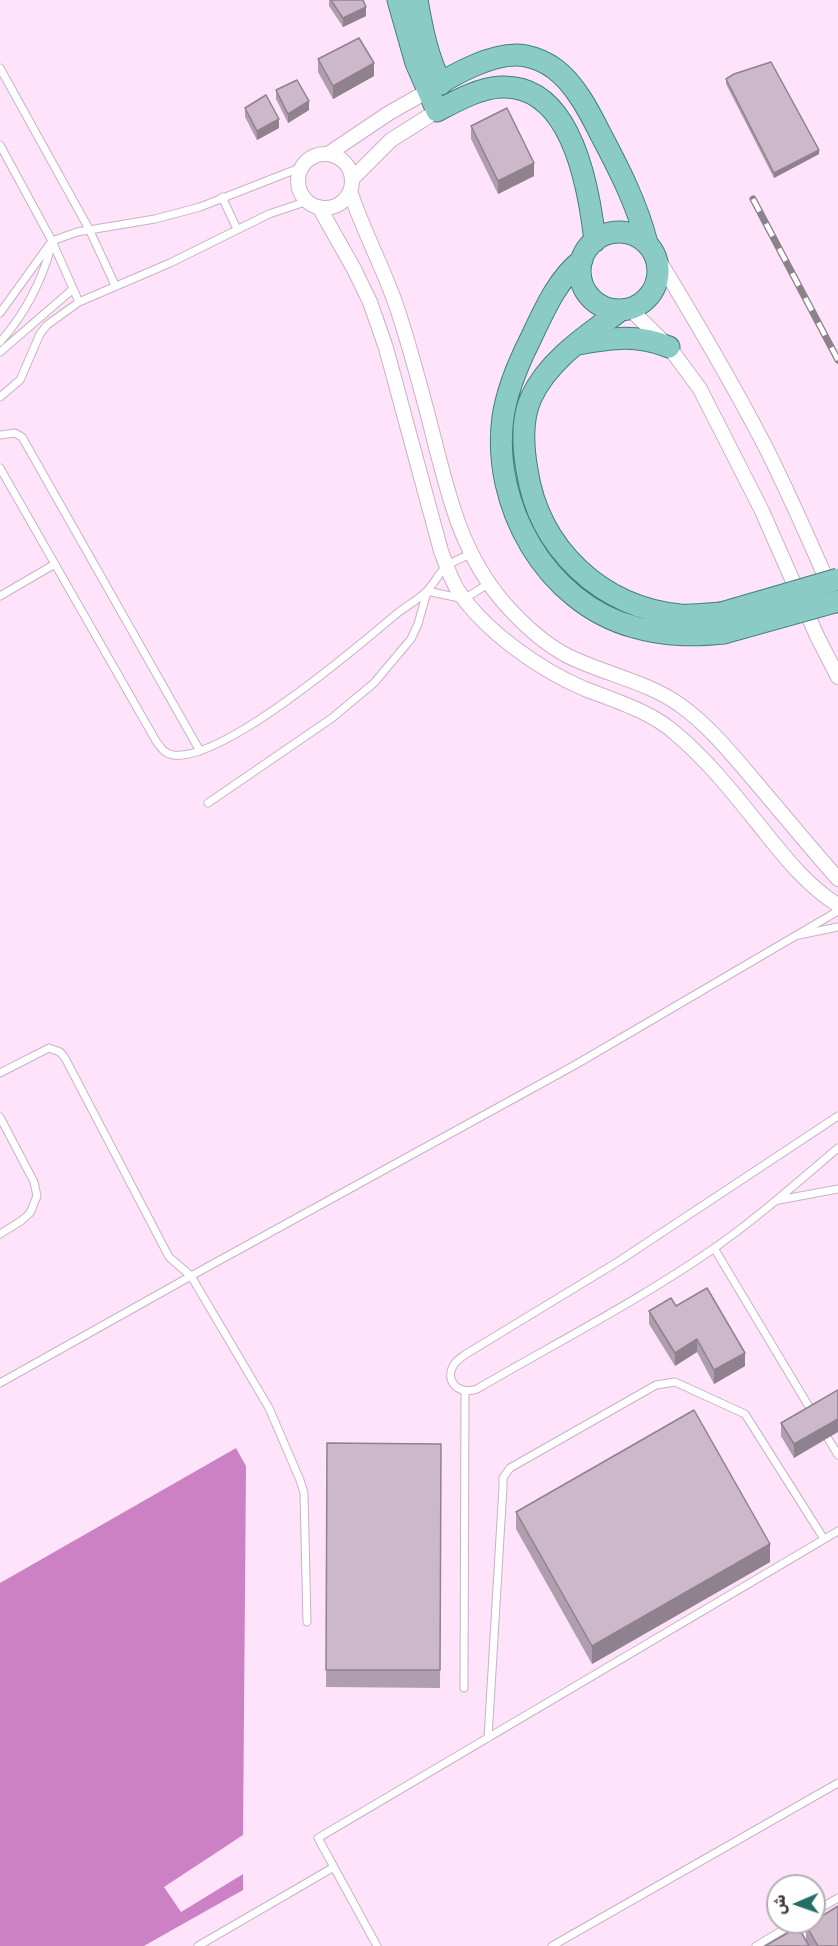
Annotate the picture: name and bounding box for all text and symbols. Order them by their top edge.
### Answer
north arrow [766,1874,826,1934]
text: ش [770,1894,789,1915]

